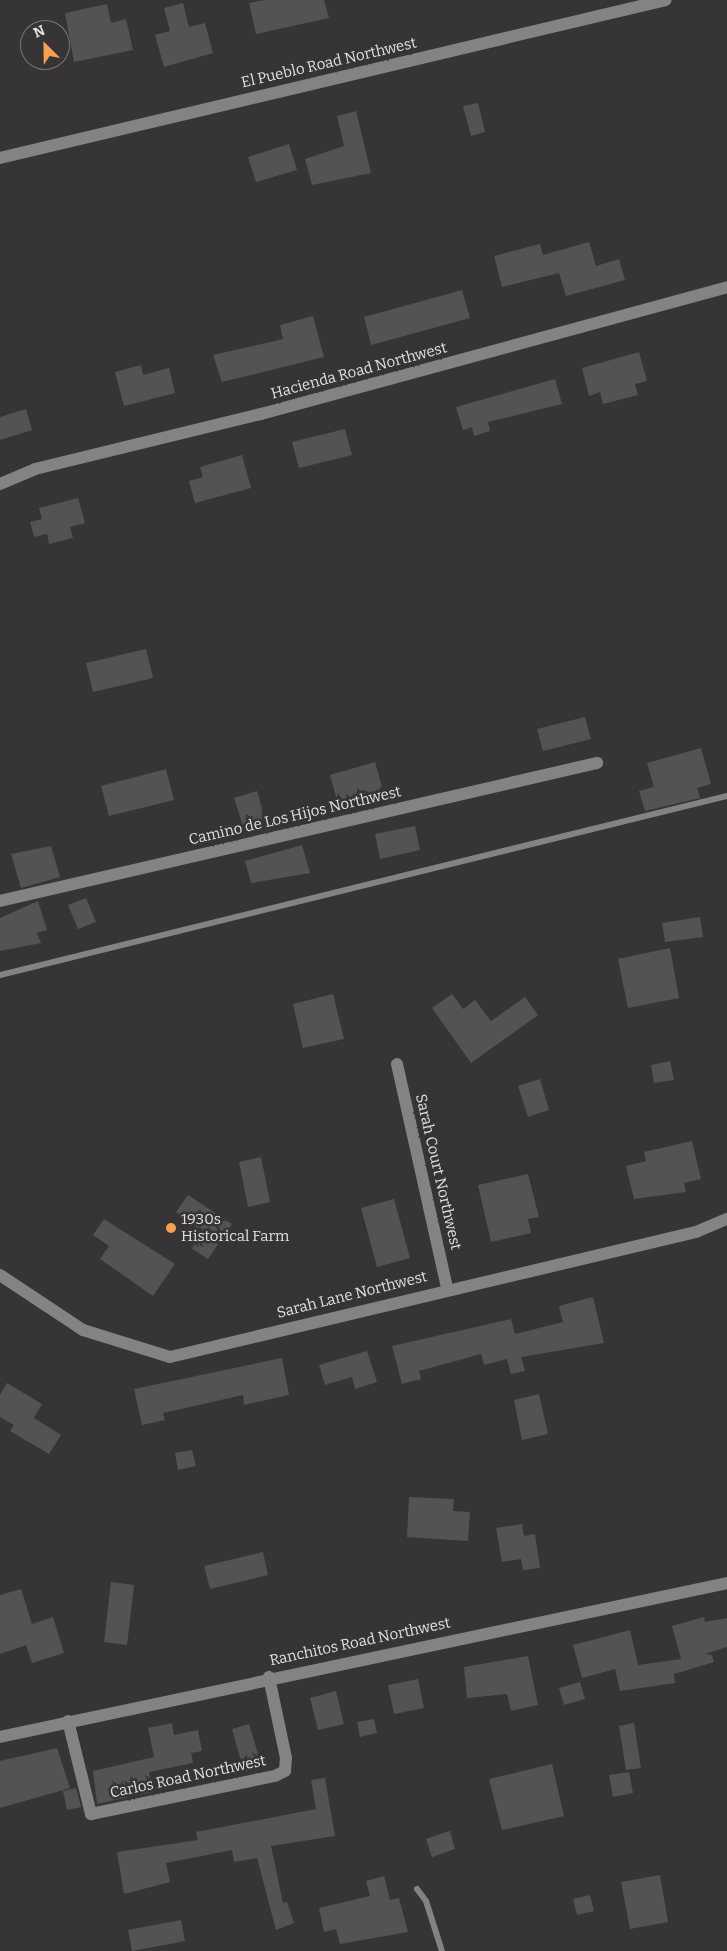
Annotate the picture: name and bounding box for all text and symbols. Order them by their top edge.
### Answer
north arrow [20,20,70,70]
text: N [31,22,48,42]
street label: El Pueblo Road Northwest [240,34,418,92]
street label: Hacienda Road Northwest [269,339,449,403]
street label: Camino de Los Hijos Northwest [187,783,403,849]
street label: Sarah Court Northwest [411,1092,465,1252]
place label: 1930s Historical Farm [181,1210,289,1245]
marker: 1930s Historical Farm [165,1222,177,1234]
street label: Sarah Lane Northwest [275,1268,429,1322]
street label: Ranchitos Road Northwest [268,1614,452,1670]
street label: Carlos Road Northwest [108,1752,268,1802]

